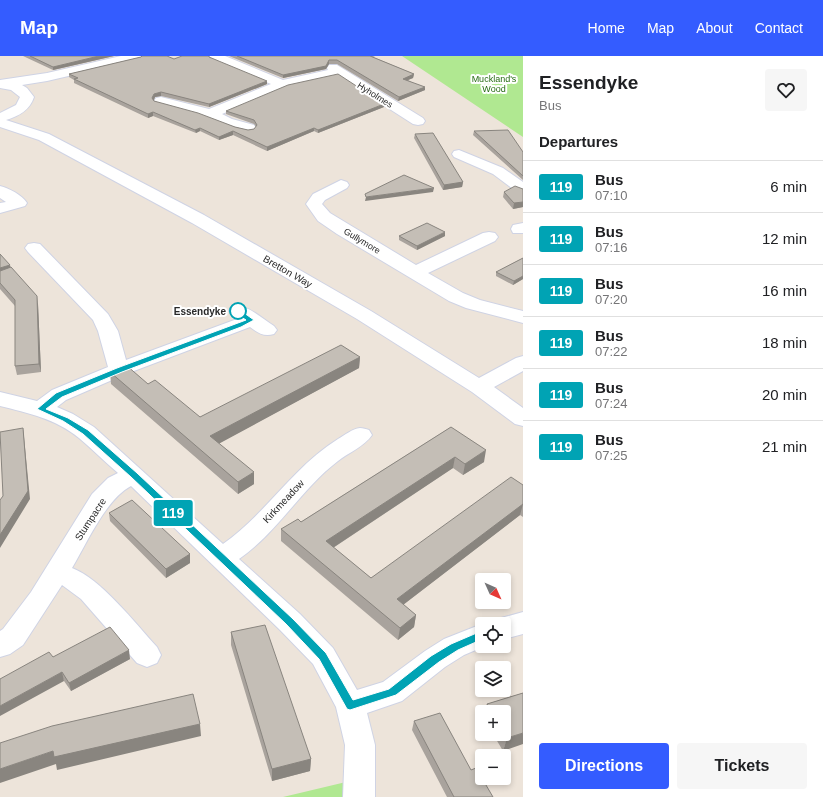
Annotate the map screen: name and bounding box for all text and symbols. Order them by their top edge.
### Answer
text: Map [20,17,58,38]
text: Home [588,20,625,36]
text: Map [647,20,674,36]
text: About [696,20,733,36]
text: Contact [755,20,803,36]
button: heart [765,69,807,111]
text: Essendyke [539,72,638,93]
park label: Muckland's Wood [472,74,517,94]
street label: Hyholmes [355,80,395,110]
text: Bus [539,98,561,113]
text: Departures [539,133,618,150]
text: Bus [595,171,623,188]
text: 6 min [770,178,807,195]
text: 119 [550,179,572,195]
text: 07:10 [595,188,628,203]
text: Bus [595,223,623,240]
street label: Gullymore [342,226,382,256]
text: 12 min [762,230,807,247]
text: 119 [550,231,572,247]
text: 07:16 [595,240,628,255]
street label: Bretton Way [261,253,314,290]
text: Bus [595,275,623,292]
text: 16 min [762,282,807,299]
text: 119 [550,283,572,299]
text: 07:20 [595,292,628,307]
marker: Essendyke [229,302,247,320]
place label: Essendyke [174,306,226,317]
text: Bus [595,327,623,344]
text: 18 min [762,334,807,351]
text: 119 [550,335,572,351]
text: 07:22 [595,344,628,359]
text: Bus [595,379,623,396]
text: 20 min [762,386,807,403]
text: 119 [550,387,572,403]
text: 07:24 [595,396,628,411]
text: Bus [595,431,623,448]
text: 21 min [762,438,807,455]
text: 119 [550,439,572,455]
text: 07:25 [595,448,628,463]
street label: Kirkmeadow [261,477,307,525]
street label: Stumpacre [73,496,108,543]
line badge: 119 [150,500,196,526]
text: 119 [162,505,184,521]
north arrow [475,573,511,609]
map controls [475,573,511,785]
button: locate [475,617,511,653]
button: layers [475,661,511,697]
button: + [475,705,511,741]
button: Directions [539,743,669,789]
button: Tickets [677,743,807,789]
button: − [475,749,511,785]

